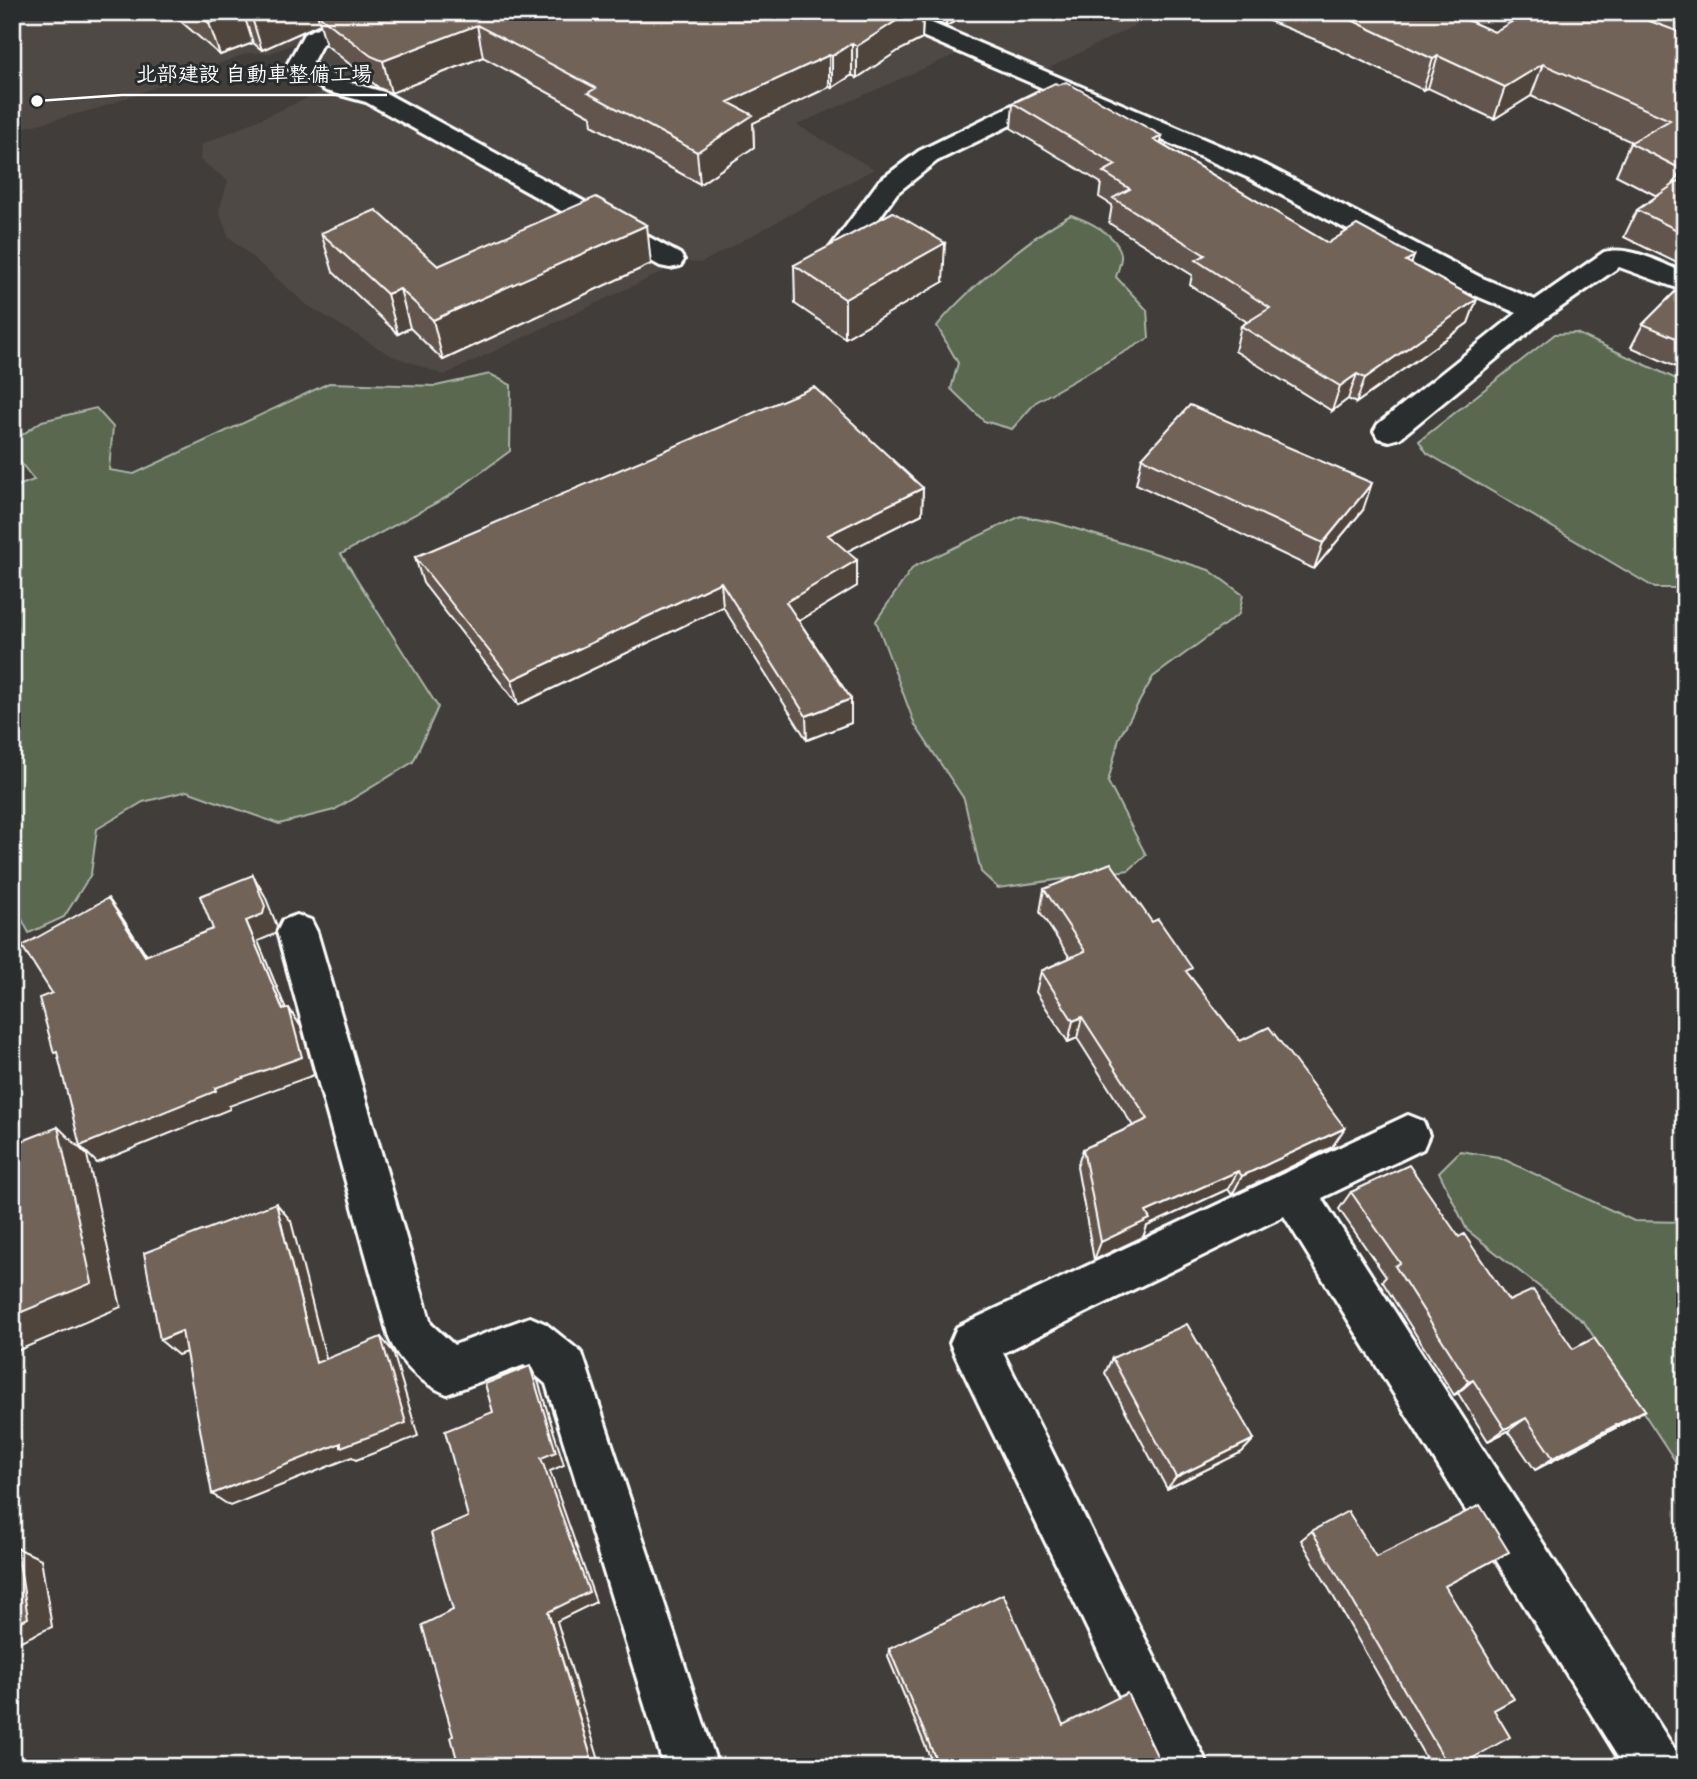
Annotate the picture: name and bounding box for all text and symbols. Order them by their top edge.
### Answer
callout: 北部建設 自動車整備工場 [122,53,387,95]
text: 北部建設 自動車整備工場 [136,62,372,87]

